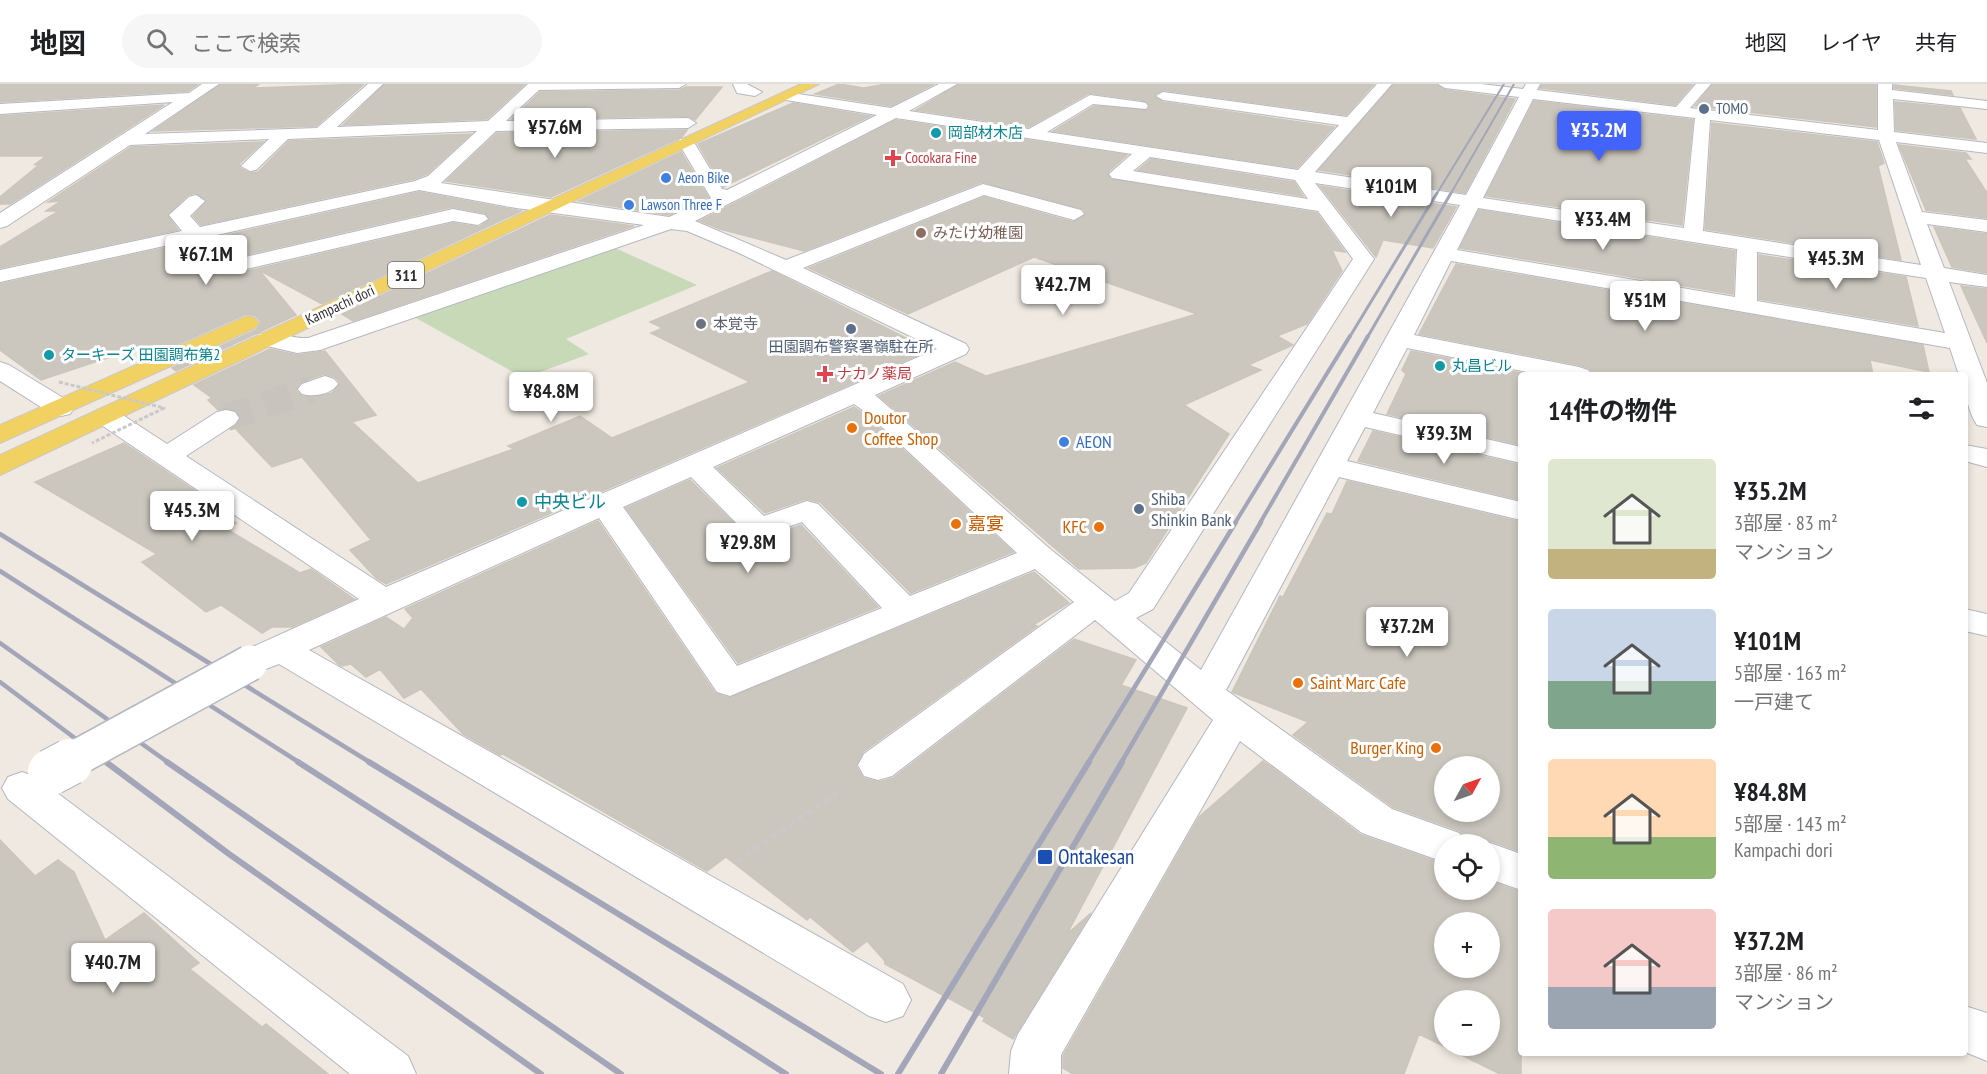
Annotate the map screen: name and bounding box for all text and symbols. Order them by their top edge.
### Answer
search box [122,14,542,68]
text: 地図 [30,24,86,61]
icon: search [143,25,176,58]
text: ここで検索 [191,29,301,57]
text: 地図 [1745,29,1787,56]
text: レイヤ [1820,29,1882,56]
text: 共有 [1915,29,1957,56]
place label: TOMO [1716,99,1748,118]
marker: TOMO [1697,102,1711,116]
pin: ¥57.6M [506,108,604,159]
pin: ¥35.2M [1550,111,1648,162]
text: ¥57.6M [528,114,582,140]
text: ¥35.2M [1571,117,1627,143]
place label: 岡部材木店 [948,123,1023,142]
marker: 岡部材木店 [929,126,943,140]
place label: Cocokara Fine [905,148,977,167]
marker: Cocokara Fine [886,151,900,165]
pin: ¥101M [1349,167,1433,218]
place label: Aeon Bike [678,168,729,187]
marker: Aeon Bike [659,171,673,185]
text: ¥101M [1365,173,1417,199]
place label: Lawson Three F [641,195,722,214]
marker: Lawson Three F [622,198,636,212]
pin: ¥33.4M [1554,200,1652,251]
text: ¥33.4M [1575,206,1631,232]
place label: みたけ幼稚園 [933,223,1023,242]
marker: みたけ幼稚園 [914,226,928,240]
pin: ¥67.1M [157,235,255,286]
pin: ¥45.3M [1787,239,1885,290]
text: ¥67.1M [179,241,233,267]
text: ¥45.3M [1808,245,1864,271]
road number: 311 [388,262,424,288]
pin: ¥42.7M [1014,265,1112,316]
text: ¥42.7M [1035,271,1091,297]
street label: Kampachi dori [302,280,377,329]
pin: ¥51M [1609,281,1681,332]
text: ¥51M [1624,287,1666,313]
place label: 本覚寺 [713,314,758,333]
marker: 本覚寺 [694,317,708,331]
marker: 田園調布警察署嶺駐在所 [844,322,858,336]
place label: 田園調布警察署嶺駐在所 [768,337,934,356]
place label: ターキーズ 田園調布第2 [61,345,220,364]
marker: ターキーズ 田園調布第2 [42,348,56,362]
place label: 丸昌ビル [1452,356,1512,375]
marker: 丸昌ビル [1433,359,1447,373]
place label: ナカノ薬局 [837,364,912,383]
marker: ナカノ薬局 [818,367,832,381]
pin: ¥84.8M [502,372,600,423]
text: ¥84.8M [523,378,579,404]
icon: filters [1905,392,1938,425]
text: 14件の物件 [1548,394,1677,427]
place label: Doutor Coffee Shop [864,406,938,450]
pin: ¥39.3M [1395,414,1493,465]
text: ¥39.3M [1416,420,1472,446]
marker: Doutor Coffee Shop [845,421,859,435]
place label: AEON [1076,430,1112,453]
marker: AEON [1057,435,1071,449]
text: ¥35.2M [1734,474,1807,507]
icon: home [1596,483,1668,555]
place label: Shiba Shinkin Bank [1151,487,1232,531]
place label: 中央ビル [534,490,606,513]
pin: ¥45.3M [143,491,241,542]
marker: 中央ビル [515,495,529,509]
text: ¥45.3M [164,497,220,523]
marker: Shiba Shinkin Bank [1132,502,1146,516]
text: 3部屋 · 83 m² [1734,510,1838,536]
place label: 嘉宴 [968,512,1004,535]
place label: KFC [1062,515,1087,538]
marker: 嘉宴 [949,517,963,531]
marker: KFC [1092,520,1106,534]
pin: ¥29.8M [699,523,797,574]
text: ¥29.8M [720,529,776,555]
text: マンション [1734,539,1834,565]
pin: ¥37.2M [1358,607,1456,658]
text: ¥37.2M [1380,613,1434,639]
text: ¥101M [1734,624,1801,657]
icon: home [1596,633,1668,705]
text: 5部屋 · 163 m² [1734,660,1847,686]
place label: Saint Marc Cafe [1310,671,1406,694]
marker: Saint Marc Cafe [1291,676,1305,690]
text: 一戸建て [1734,689,1814,715]
place label: Burger King [1350,736,1424,759]
marker: Burger King [1429,741,1443,755]
north arrow [1434,756,1500,822]
map controls [1434,756,1500,1056]
text: ¥84.8M [1734,775,1807,808]
icon: home [1596,783,1668,855]
text: 5部屋 · 143 m² [1734,811,1847,837]
button: locate [1434,834,1500,900]
text: Kampachi dori [1734,837,1833,863]
place label: Ontakesan [1058,843,1134,870]
marker: Ontakesan [1036,848,1054,866]
button: + [1434,912,1500,978]
text: ¥37.2M [1734,924,1804,957]
icon: home [1596,933,1668,1005]
pin: ¥40.7M [64,943,162,994]
text: ¥40.7M [85,949,141,975]
text: 3部屋 · 86 m² [1734,960,1838,986]
text: マンション [1734,989,1834,1015]
button: − [1434,990,1500,1056]

